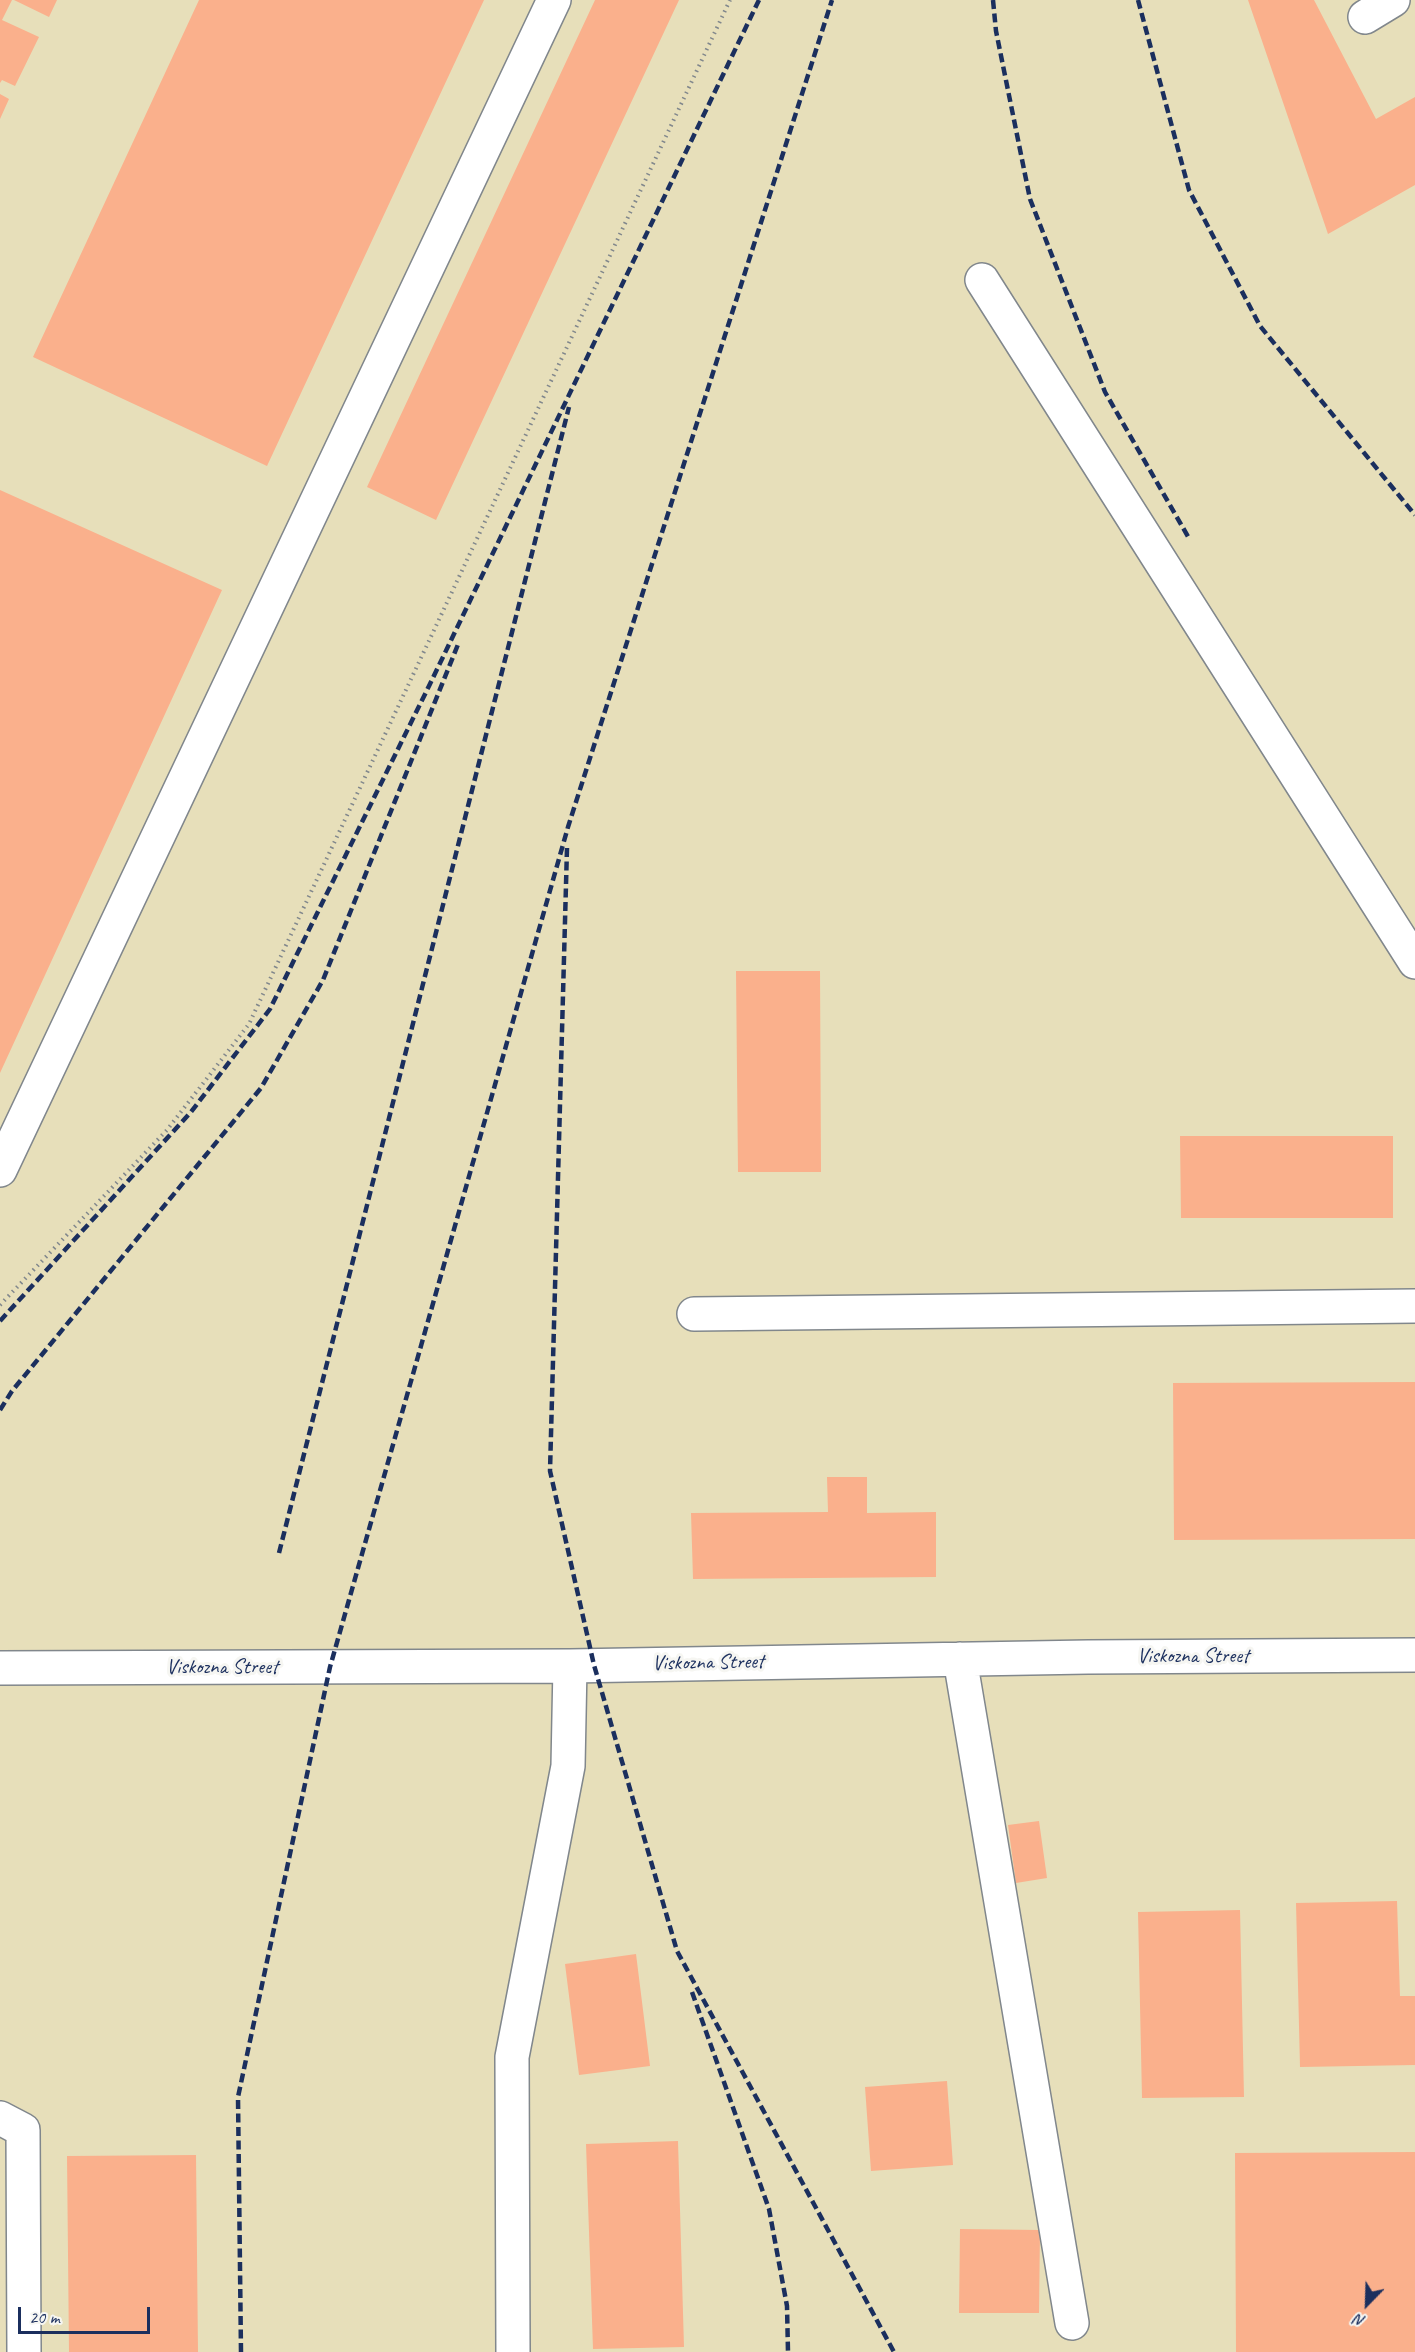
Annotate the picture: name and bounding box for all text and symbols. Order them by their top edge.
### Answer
street label: Viskozna Street [1137,1643,1249,1669]
street label: Viskozna Street [652,1649,764,1677]
street label: Viskozna Street [166,1654,278,1680]
north arrow [1337,2274,1397,2334]
scale bar [21,2295,153,2333]
text: 20 m [29,2306,60,2328]
text: N [1352,2309,1368,2332]

